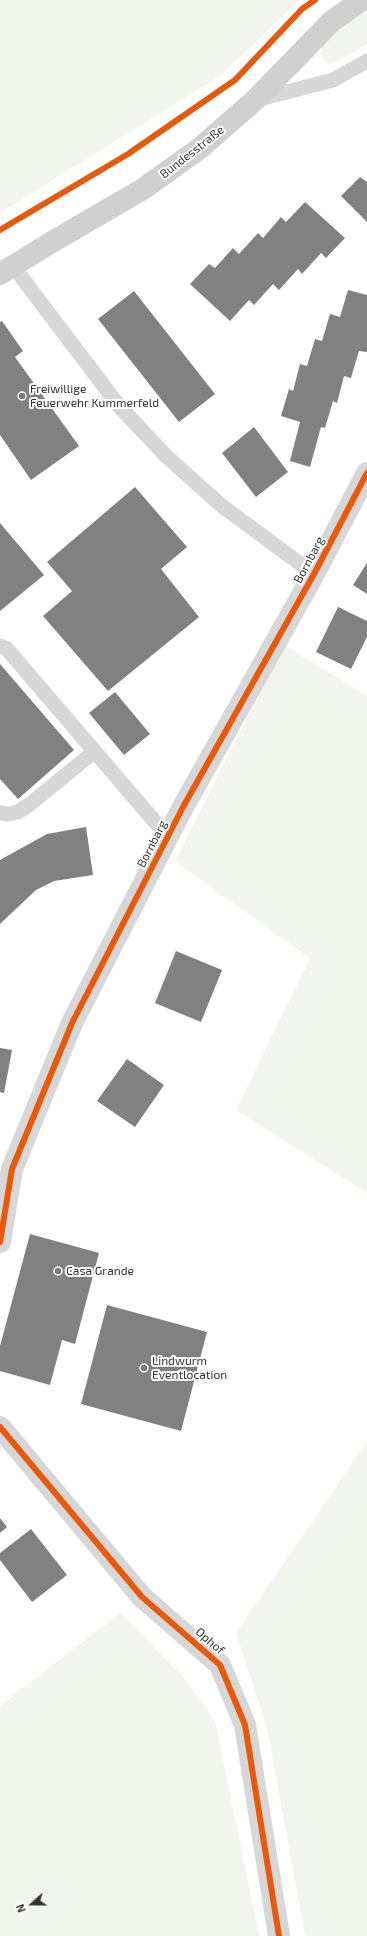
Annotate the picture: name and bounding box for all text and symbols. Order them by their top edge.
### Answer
street label: Bundesstraße [157,123,227,181]
place label: Freiwillige Feuerwehr Kummerfeld [30,382,159,410]
marker: Freiwillige Feuerwehr Kummerfeld [17,391,27,401]
street label: Bornbarg [291,534,327,586]
street label: Bornbarg [134,818,170,870]
place label: Casa Grande [66,1264,134,1278]
marker: Casa Grande [53,1266,63,1276]
place label: Lindwurm Eventlocation [152,1354,227,1382]
marker: Lindwurm Eventlocation [139,1363,149,1373]
street label: Ophof [193,1625,227,1657]
north arrow [12,1884,52,1924]
text: N [13,1902,28,1915]

